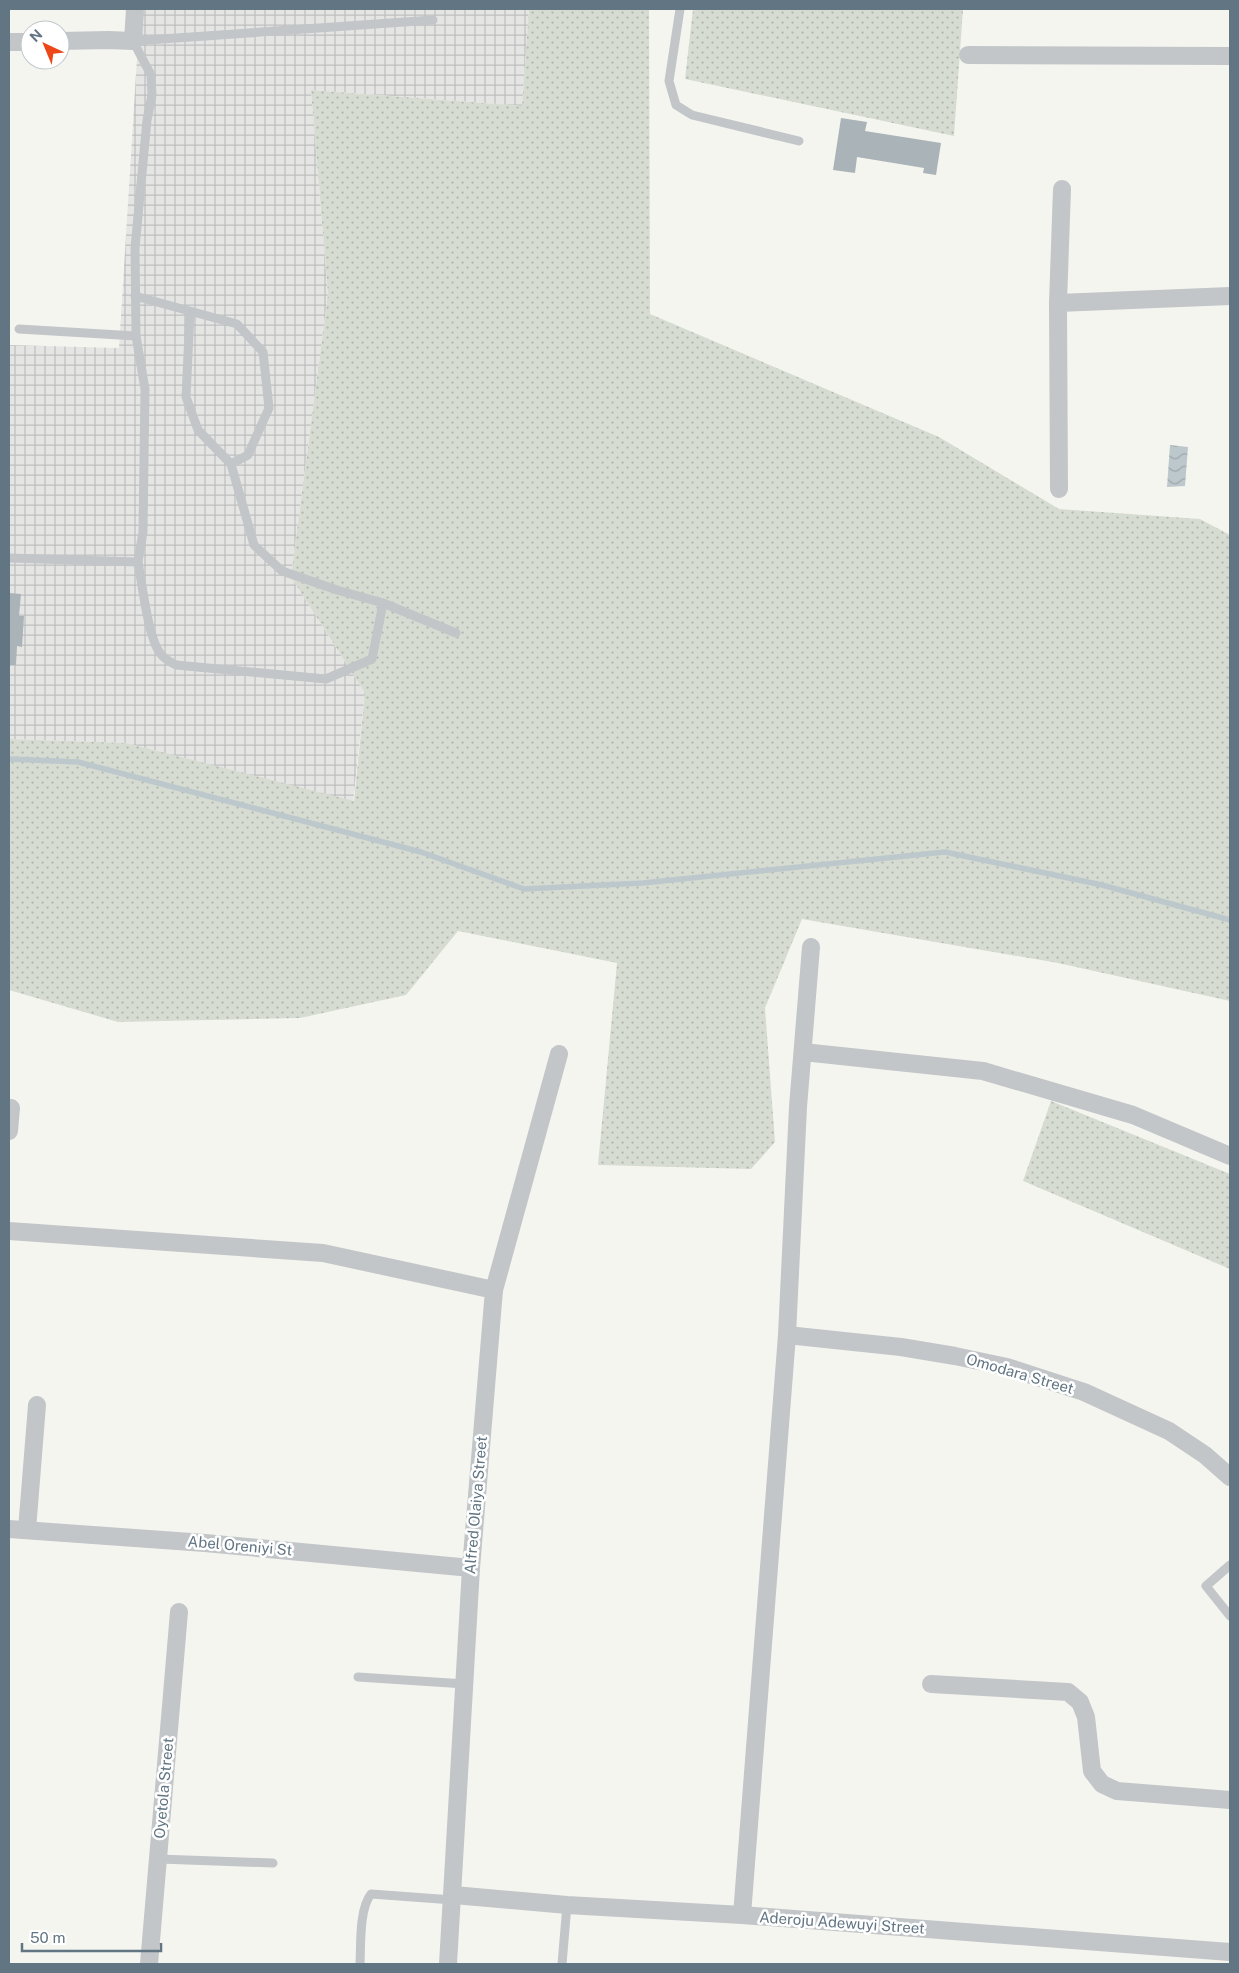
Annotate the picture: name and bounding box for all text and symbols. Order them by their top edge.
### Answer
north arrow [20,20,70,70]
text: N [26,26,45,45]
street label: Omodara Street [964,1350,1076,1397]
street label: Alfred Olaiya Street [461,1435,490,1575]
street label: Abel Oreniyi St [187,1532,293,1559]
street label: Oyetola Street [151,1737,176,1839]
street label: Aderoju Adewuyi Street [759,1908,925,1937]
scale bar [22,1920,161,1952]
text: 50 m [30,1929,65,1946]

